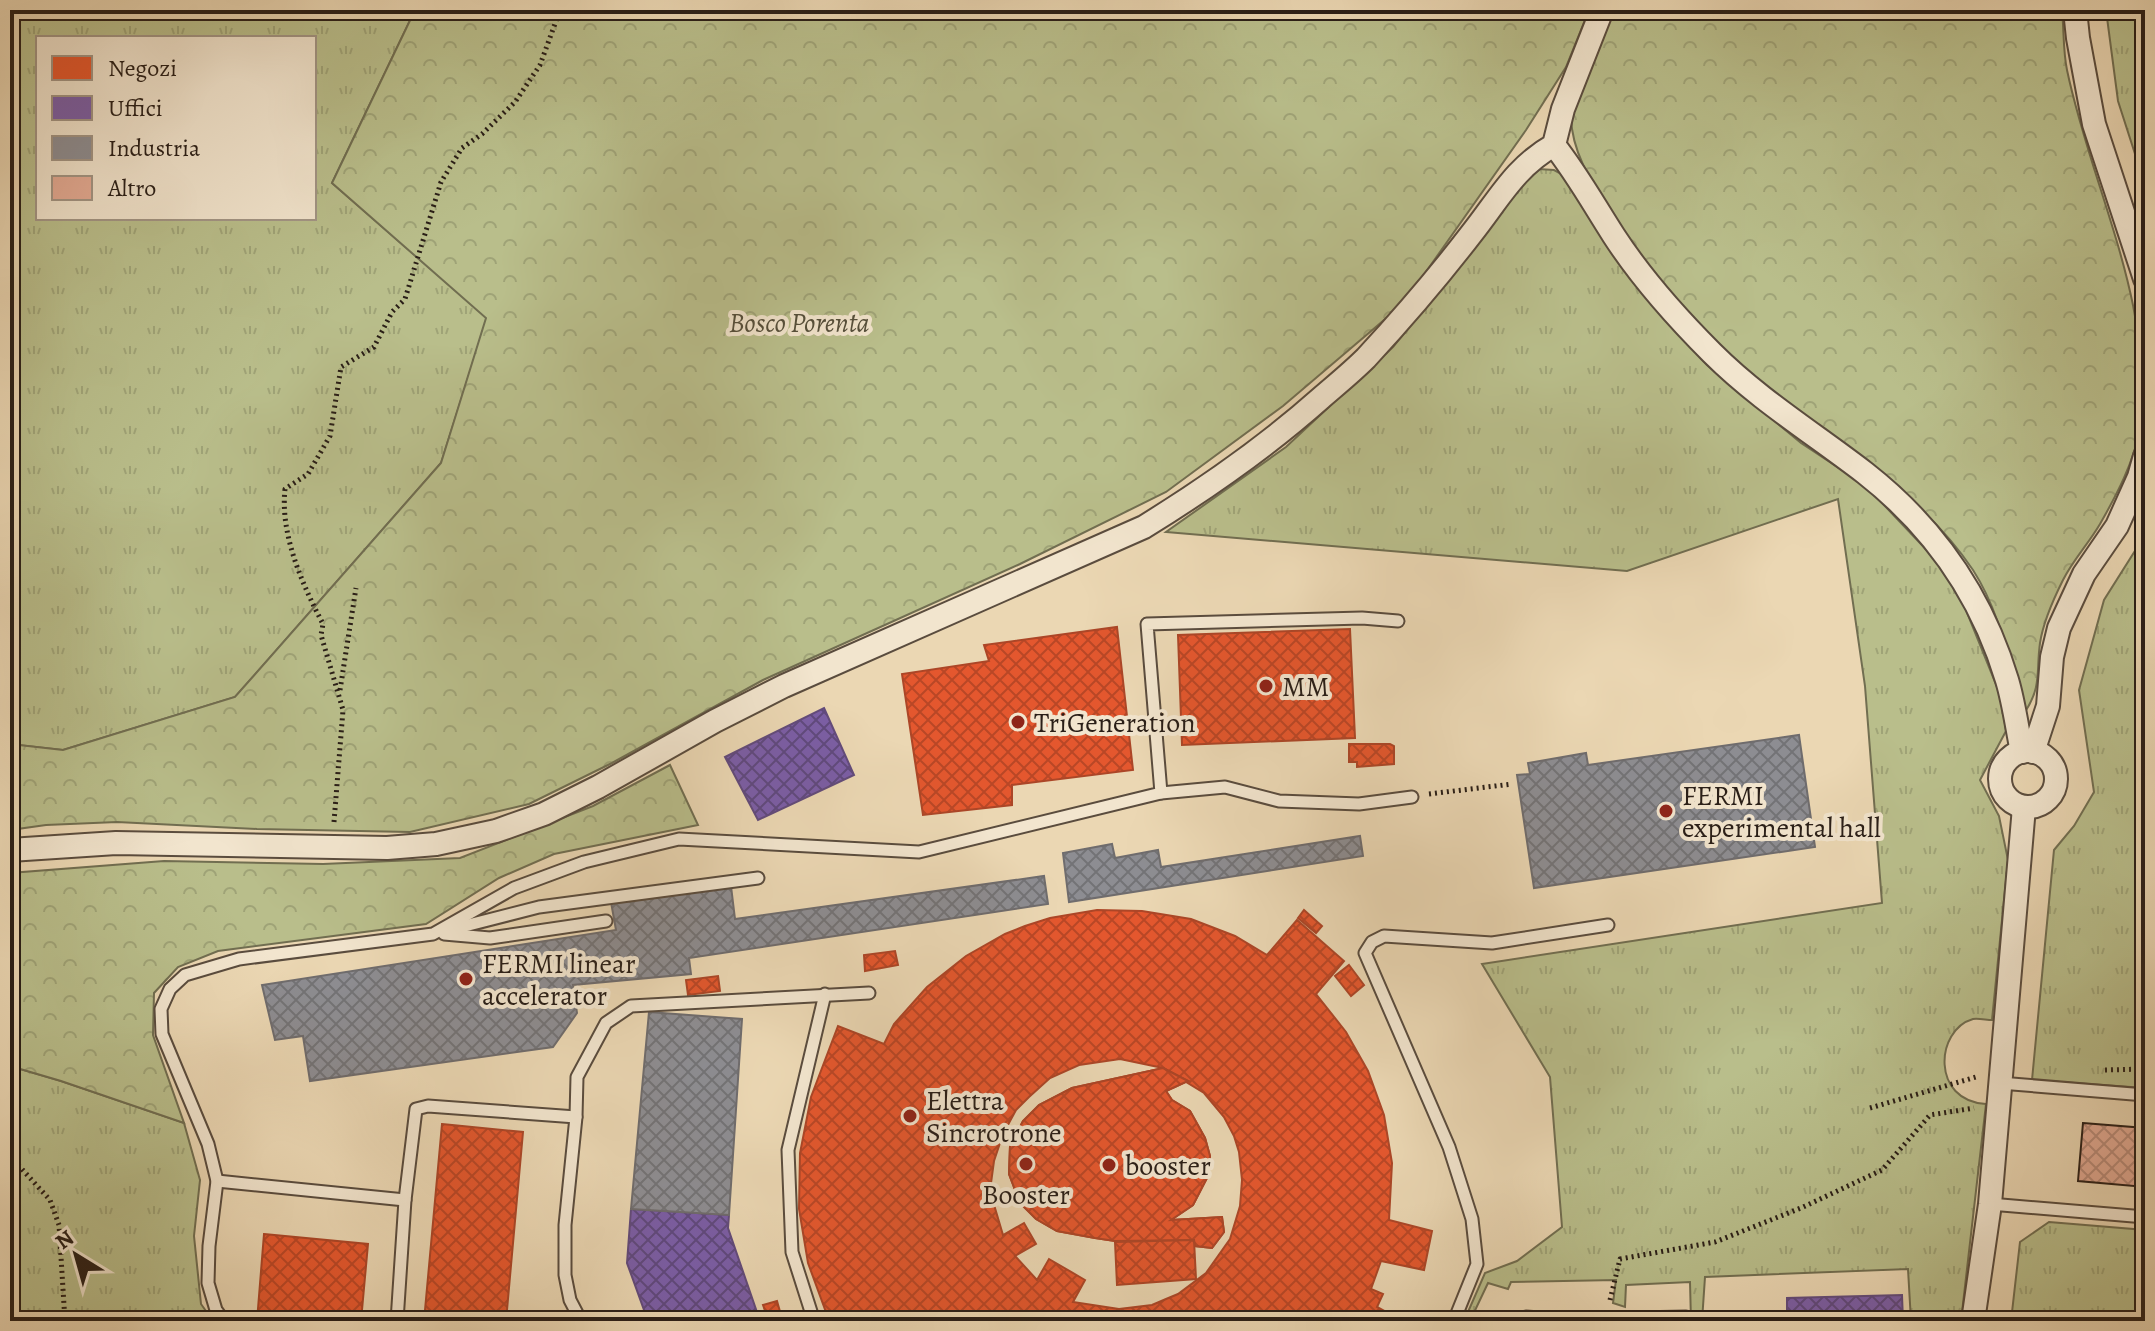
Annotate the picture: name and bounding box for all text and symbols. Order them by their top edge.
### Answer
legend [36,36,316,220]
text: Negozi [108,52,177,84]
text: Uffici [108,92,163,124]
text: Industria [108,132,201,164]
text: Altro [107,172,156,204]
park label: Bosco Porenta [729,304,869,342]
place label: MM [1282,668,1329,706]
marker: MM [1257,677,1275,695]
place label: TriGeneration [1034,704,1196,742]
marker: TriGeneration [1009,713,1027,731]
place label: FERMI experimental hall [1682,777,1881,847]
marker: FERMI experimental hall [1657,802,1675,820]
place label: FERMI linear accelerator [482,945,636,1015]
marker: FERMI linear accelerator [457,970,475,988]
place label: Elettra Sincrotrone [926,1082,1062,1152]
marker: Elettra Sincrotrone [901,1107,919,1125]
place label: booster [1125,1147,1211,1185]
marker: Booster [1017,1155,1035,1173]
marker: booster [1100,1156,1118,1174]
place label: Booster [982,1176,1070,1214]
north arrow [36,1215,116,1295]
text: N [49,1223,80,1257]

